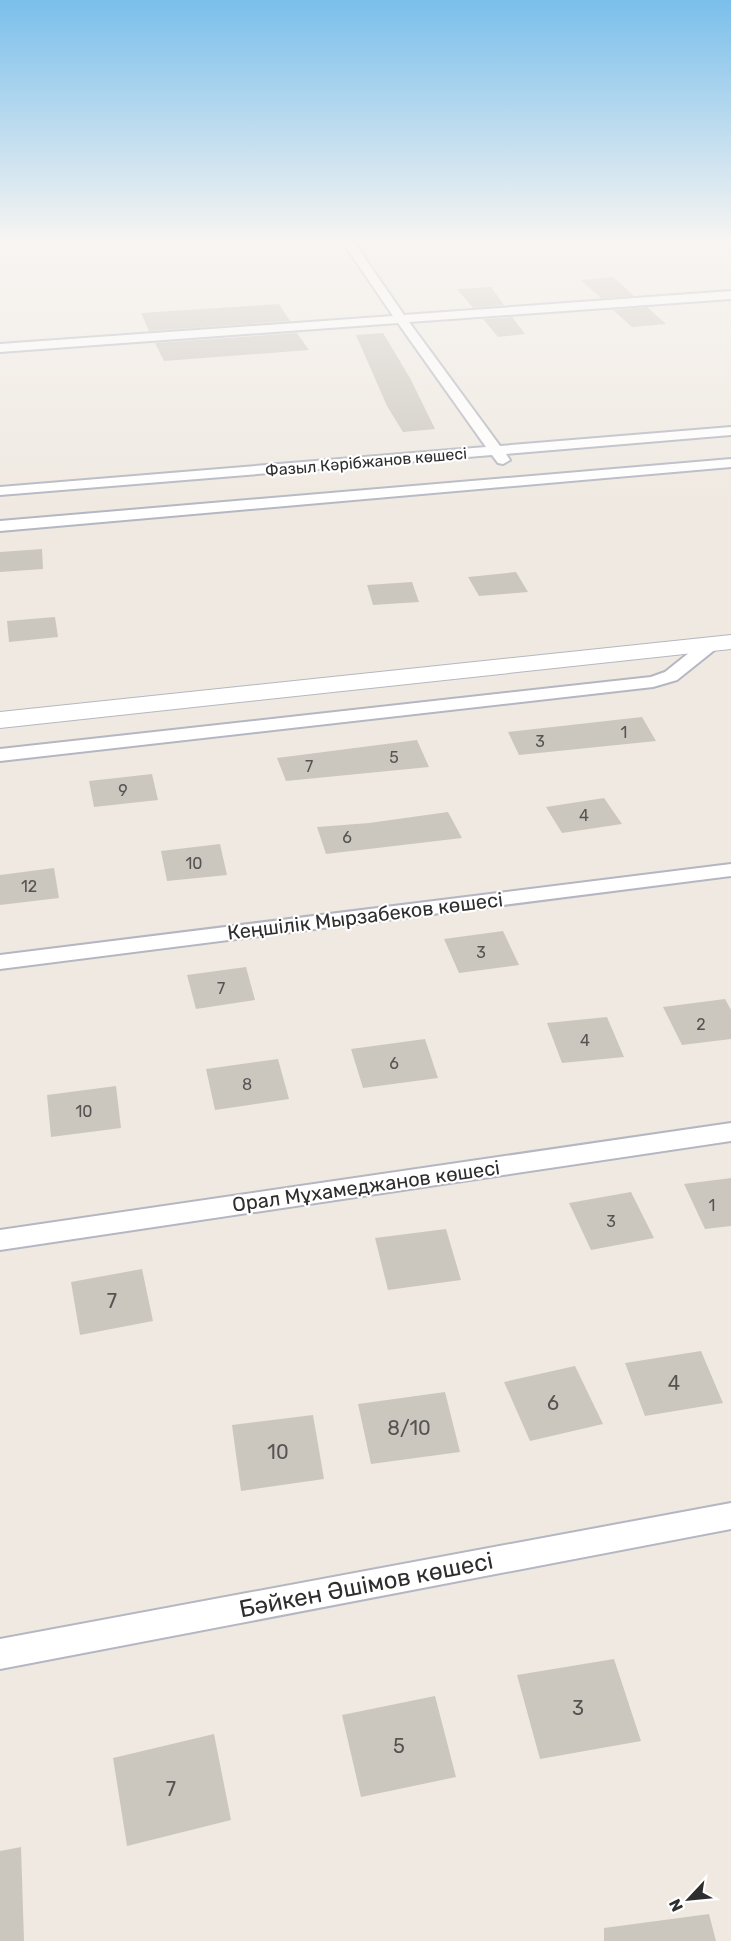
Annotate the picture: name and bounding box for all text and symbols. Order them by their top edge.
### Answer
street label: Фазыл Кәрібжанов көшесі [264,444,468,480]
house number: 1 [621,723,627,742]
house number: 3 [535,732,545,751]
house number: 5 [389,748,399,767]
house number: 7 [305,757,313,776]
house number: 9 [118,781,128,800]
house number: 4 [579,806,589,825]
house number: 6 [342,828,352,847]
house number: 10 [185,854,203,873]
house number: 12 [21,877,37,896]
street label: Кеңшілік Мырзабеков көшесі [226,887,504,945]
house number: 3 [476,943,486,962]
house number: 7 [217,979,225,998]
house number: 2 [696,1015,706,1034]
house number: 4 [580,1031,590,1050]
house number: 6 [389,1054,399,1073]
house number: 8 [242,1075,252,1094]
house number: 10 [75,1102,93,1121]
street label: Орал Мұхамеджанов көшесі [231,1155,501,1217]
house number: 1 [709,1196,715,1215]
house number: 3 [606,1212,616,1231]
house number: 7 [107,1289,117,1313]
house number: 4 [668,1371,680,1395]
house number: 6 [547,1391,559,1415]
house number: 8/10 [387,1416,431,1440]
house number: 10 [267,1440,289,1464]
street label: Бәйкен Әшімов көшесі [237,1547,495,1623]
house number: 3 [572,1696,584,1720]
house number: 5 [393,1734,405,1758]
house number: 7 [166,1777,176,1801]
north arrow [659,1869,719,1929]
text: N [665,1896,687,1915]

